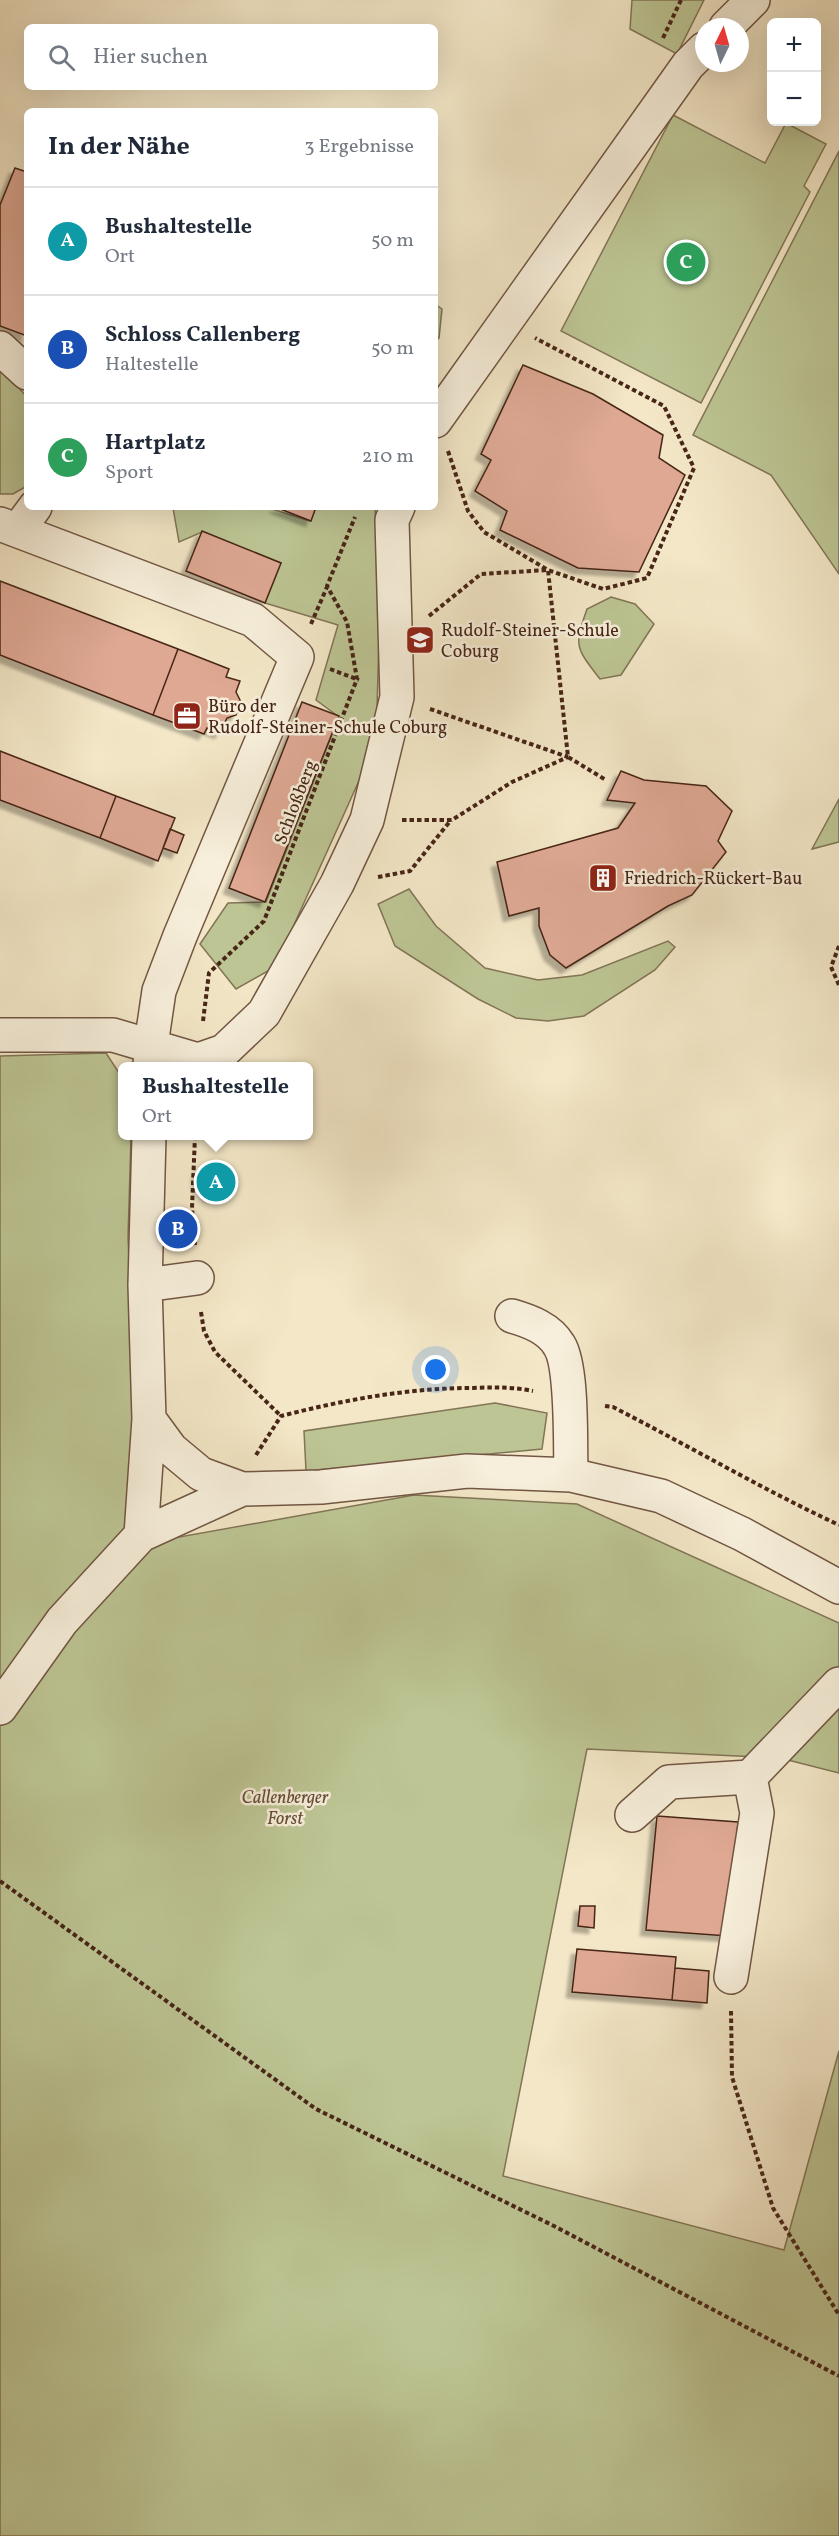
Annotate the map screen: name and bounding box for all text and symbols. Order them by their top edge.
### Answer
north arrow [695,18,749,72]
map controls [767,18,821,126]
button: + [767,18,821,72]
search box [24,24,438,90]
icon: search [45,41,78,74]
text: Hier suchen [93,42,208,73]
button: − [767,72,821,126]
text: In der Nähe [48,129,190,165]
text: 3 Ergebnisse [304,133,414,161]
text: Bushaltestelle [105,212,252,243]
text: A [60,227,75,255]
text: 50 m [371,227,414,255]
pin: C [666,240,706,284]
text: Ort [105,243,135,271]
text: Schloss Callenberg [105,320,300,351]
text: B [61,335,74,363]
text: 50 m [371,335,414,363]
text: Haltestelle [105,351,199,379]
text: Hartplatz [105,428,205,459]
text: C [61,443,74,471]
text: 210 m [362,443,414,471]
text: Sport [105,459,154,487]
place label: Rudolf-Steiner-Schule Coburg [441,619,619,665]
school or university icon: Rudolf-Steiner-Schule Coburg [404,624,436,656]
place label: Büro der Rudolf-Steiner-Schule Coburg [208,695,447,741]
office icon: Büro der Rudolf-Steiner-Schule Coburg [171,700,203,732]
street label: Schloßberg [269,756,324,849]
building icon: Friedrich-Rückert-Bau [587,862,619,894]
place label: Friedrich-Rückert-Bau [624,867,802,892]
popup [118,1062,313,1140]
text: Bushaltestelle [142,1072,289,1103]
text: Ort [142,1103,172,1131]
pin: A [196,1160,236,1204]
pin: B [158,1206,198,1252]
your location [421,1355,450,1384]
park label: Callenberger Forst [242,1786,329,1832]

